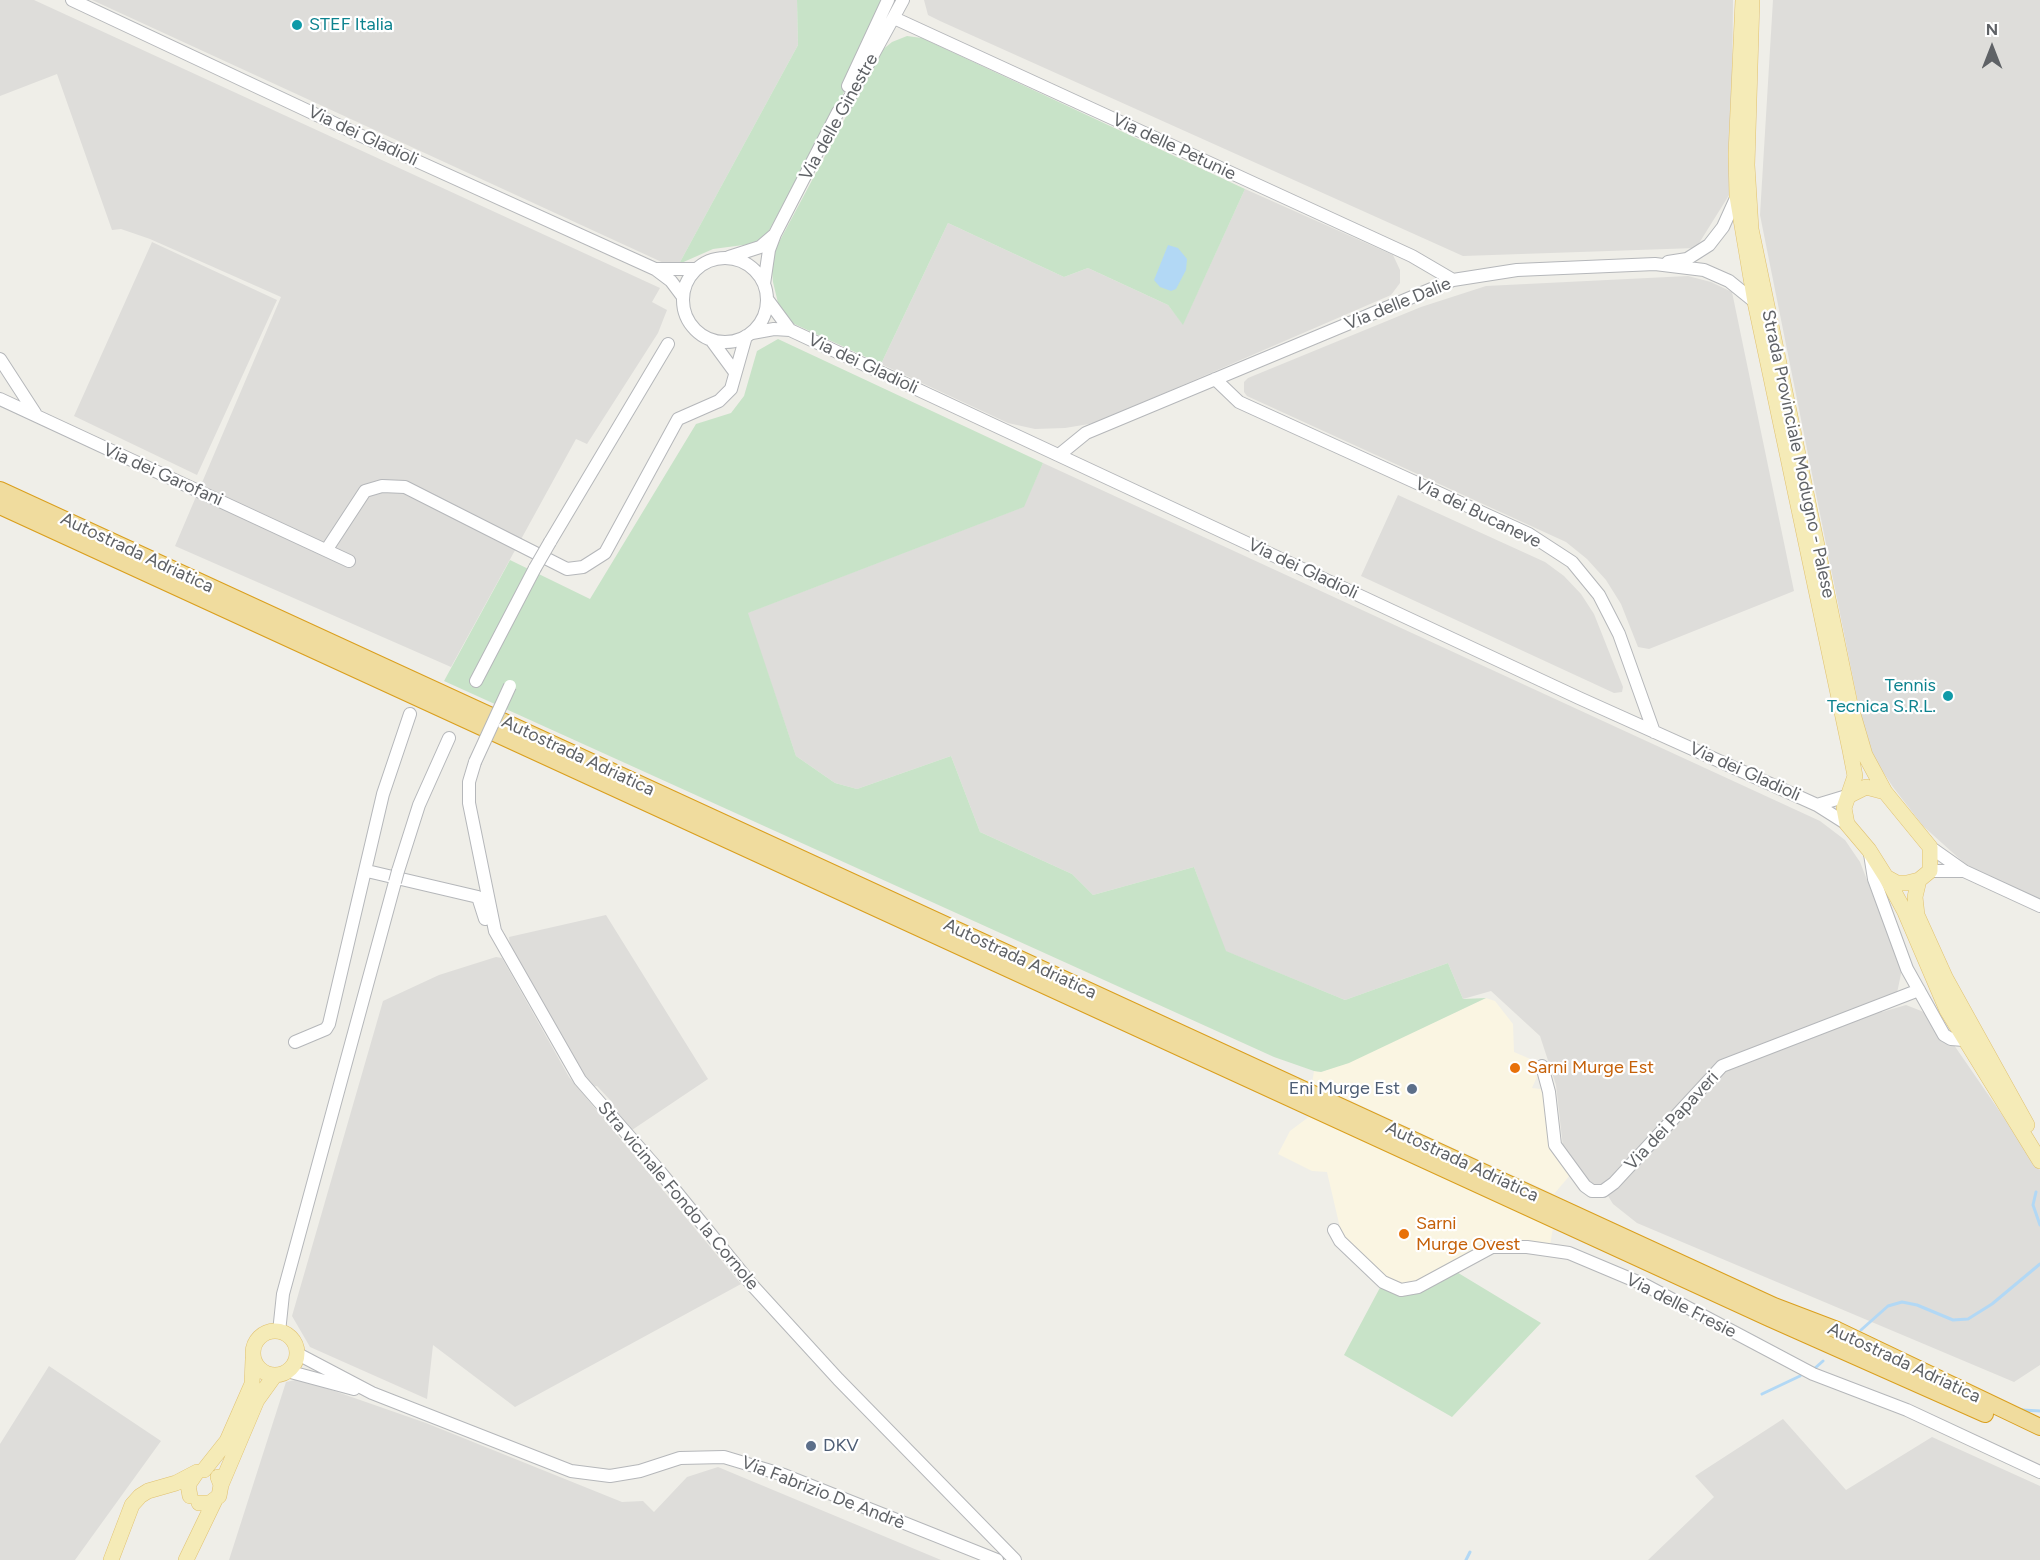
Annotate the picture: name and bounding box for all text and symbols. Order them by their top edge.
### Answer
place label: STEF Italia [309,14,393,36]
marker: STEF Italia [290,18,304,32]
north arrow [1962,18,2022,78]
text: N [1986,20,1998,39]
street label: Via delle Ginestre [795,50,883,184]
street label: Via dei Gladioli [304,101,422,171]
street label: Via delle Petunie [1109,109,1239,185]
street label: Via delle Dalie [1342,273,1454,335]
street label: Strada Provinciale Modugno - Palese [1757,308,1839,600]
street label: Via dei Gladioli [804,329,922,399]
street label: Via dei Garofani [100,439,226,511]
street label: Via dei Bucaneve [1411,473,1545,553]
street label: Autostrada Adriatica [57,508,217,598]
street label: Via dei Gladioli [1244,534,1362,604]
place label: Tennis Tecnica S.R.L. [1827,675,1936,718]
marker: Tennis Tecnica S.R.L. [1941,689,1955,703]
street label: Autostrada Adriatica [498,711,658,801]
street label: Via dei Gladioli [1686,738,1804,806]
street label: Autostrada Adriatica [940,914,1100,1004]
place label: Sarni Murge Est [1527,1057,1654,1079]
marker: Sarni Murge Est [1508,1061,1522,1075]
street label: Via dei Papaveri [1621,1067,1723,1175]
place label: Eni Murge Est [1289,1078,1400,1100]
marker: Eni Murge Est [1405,1082,1419,1096]
street label: Stra vicinale Fondo la Cornole [593,1097,763,1295]
street label: Autostrada Adriatica [1382,1117,1542,1207]
place label: Sarni Murge Ovest [1416,1213,1520,1256]
marker: Sarni Murge Ovest [1397,1227,1411,1241]
street label: Via delle Fresie [1622,1269,1740,1343]
street label: Autostrada Adriatica [1824,1318,1984,1408]
place label: DKV [823,1435,859,1457]
marker: DKV [804,1439,818,1453]
street label: Via Fabrizio De Andrè [738,1452,908,1534]

